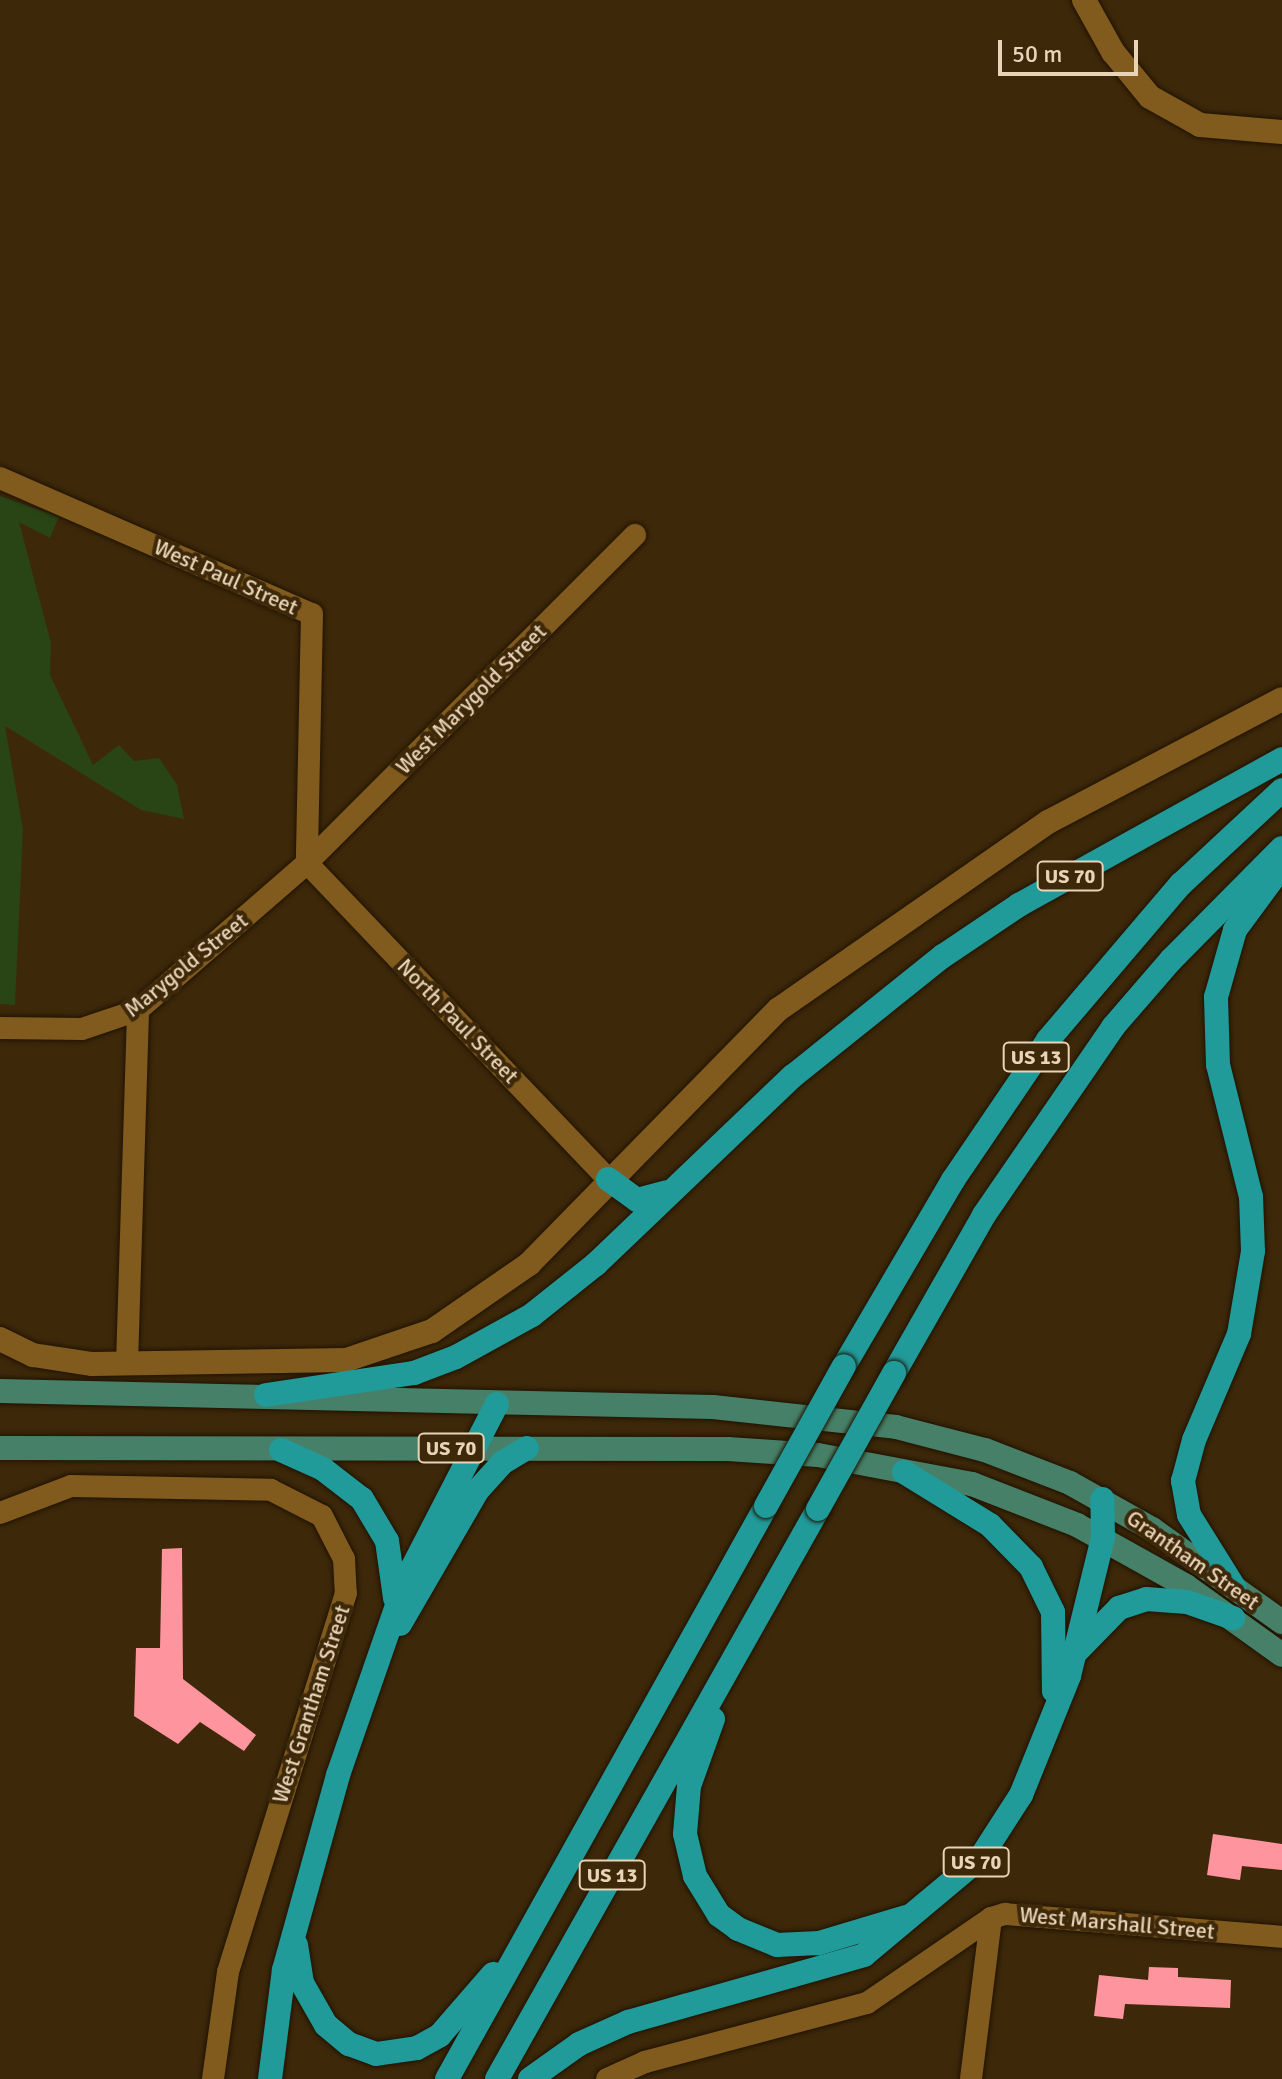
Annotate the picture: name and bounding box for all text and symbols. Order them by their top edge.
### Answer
scale bar [1002,24,1142,74]
text: 50 m [1012,39,1062,69]
street label: West Paul Street [150,533,302,621]
street label: West Marygold Street [390,618,552,780]
road number: US 70 [1036,860,1104,892]
street label: Marygold Street [119,907,253,1023]
street label: North Paul Street [392,953,524,1089]
road number: US 13 [1002,1041,1070,1073]
road number: US 70 [417,1432,485,1464]
street label: Grantham Street [1122,1505,1264,1615]
street label: West Grantham Street [266,1602,356,1806]
road number: US 70 [942,1846,1010,1878]
road number: US 13 [578,1859,646,1891]
street label: West Marshall Street [1018,1901,1216,1945]

